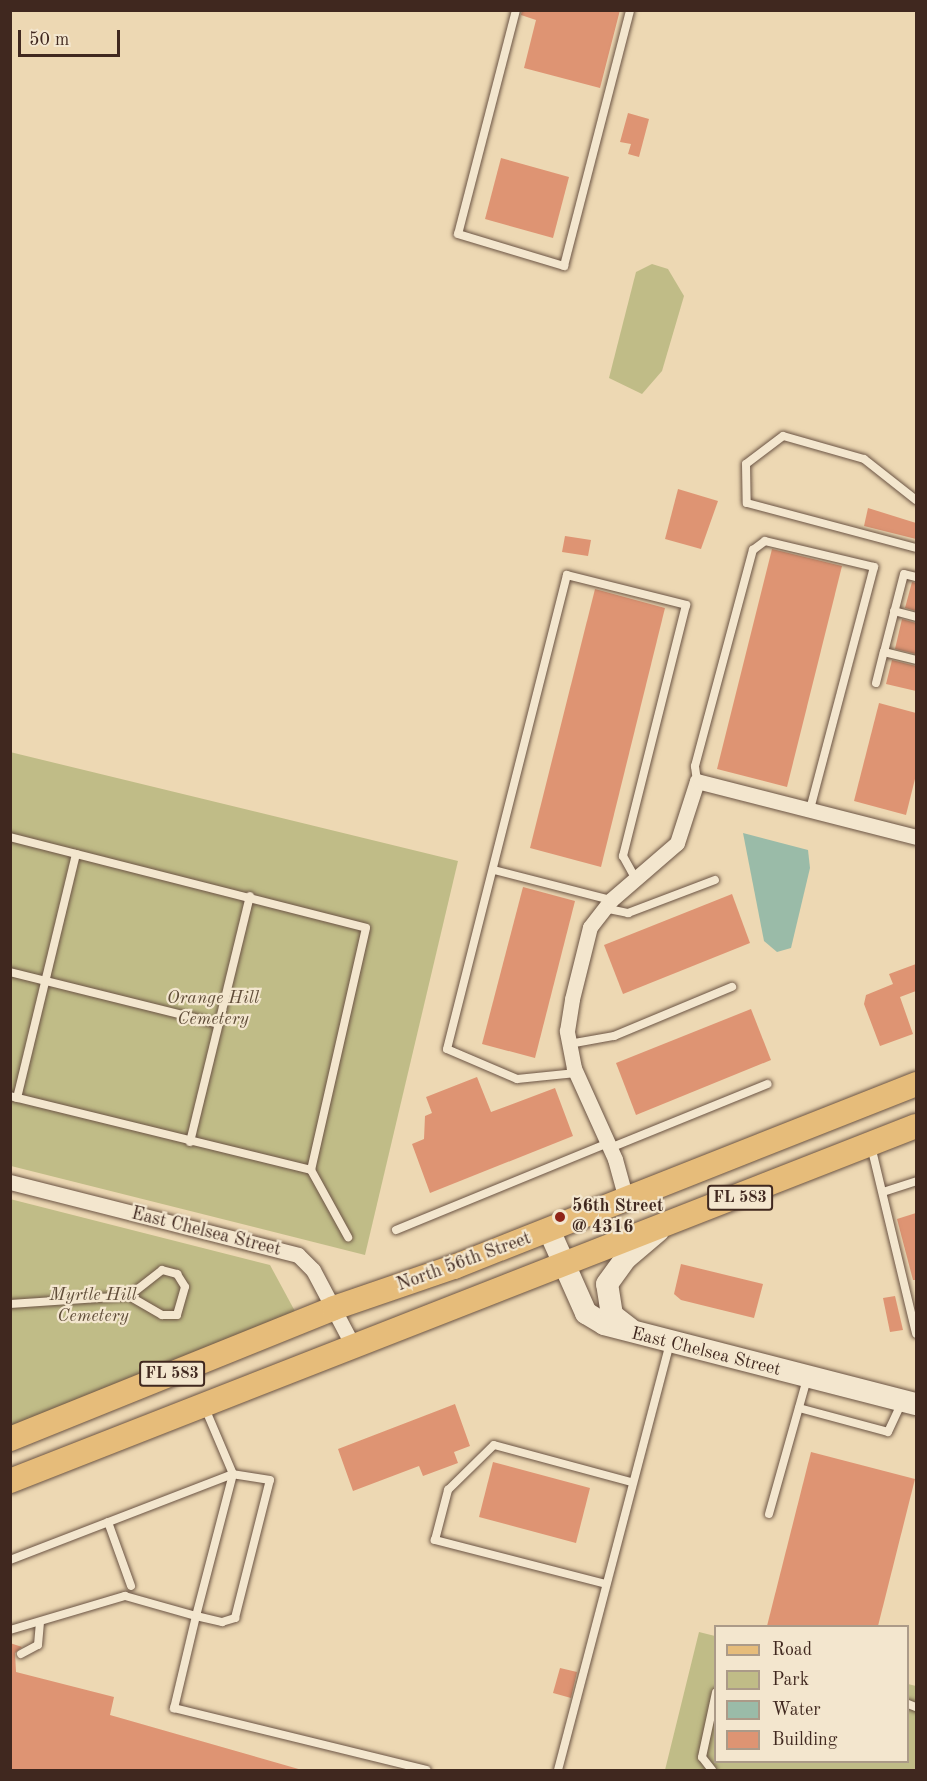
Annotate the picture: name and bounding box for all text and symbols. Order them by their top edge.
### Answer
scale bar [21,18,123,56]
text: 50 m [29,31,69,49]
park label: Orange Hill Cemetery [167,988,259,1030]
road number: FL 583 [707,1185,773,1211]
place label: 56th Street @ 4316 [572,1196,664,1238]
street label: East Chelsea Street [129,1203,283,1261]
marker: 56th Street @ 4316 [553,1210,567,1224]
street label: North 56th Street [394,1228,534,1296]
park label: Myrtle Hill Cemetery [49,1285,137,1328]
street label: East Chelsea Street [629,1323,783,1381]
road number: FL 583 [139,1361,205,1387]
legend [714,1625,909,1763]
text: Road [772,1641,812,1659]
text: Park [772,1671,809,1689]
text: Water [772,1701,821,1719]
text: Building [772,1731,837,1749]

